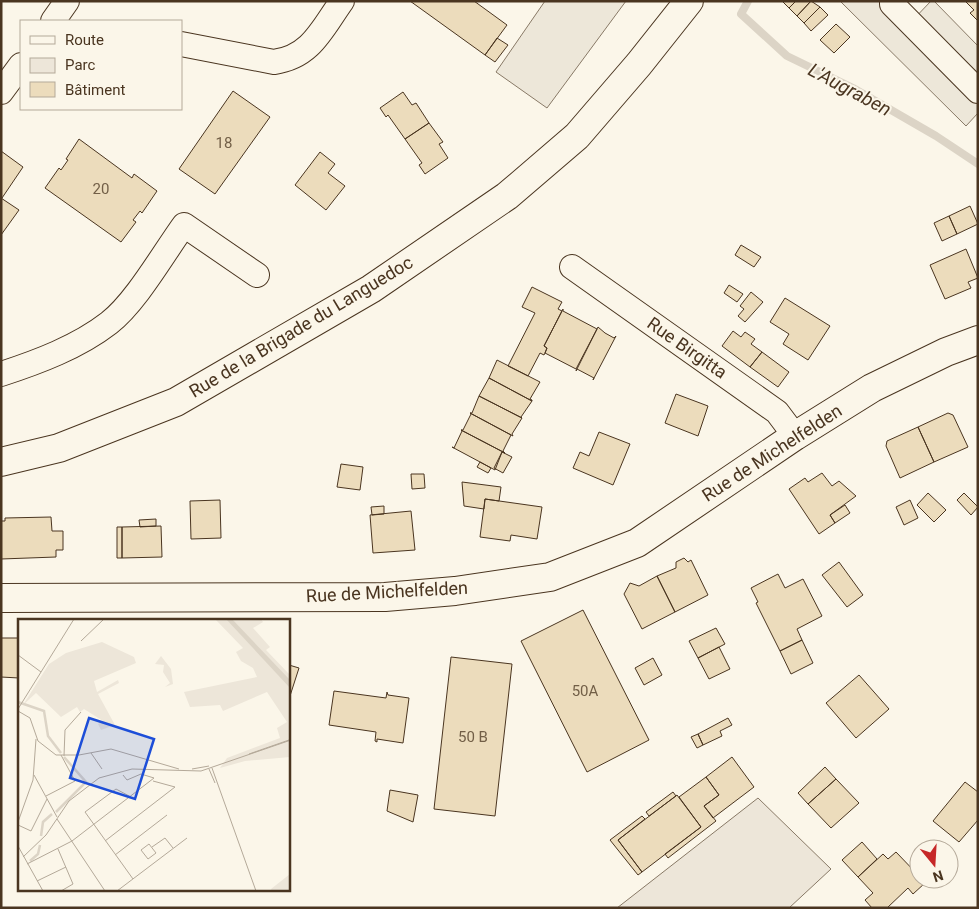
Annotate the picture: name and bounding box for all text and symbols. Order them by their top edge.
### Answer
legend [20,20,182,110]
text: Route [65,31,104,49]
text: Parc [65,56,95,74]
water label: L'Augraben [804,58,895,121]
text: Bâtiment [65,81,125,99]
house number: 18 [216,134,232,152]
house number: 20 [93,180,109,198]
street label: Rue de la Brigade du Languedoc [185,251,416,402]
street label: Rue Birgitta [643,312,731,383]
street label: Rue de Michelfelden [698,400,845,506]
street label: Rue de Michelfelden [305,577,468,606]
inset map [18,619,290,892]
house number: 50A [572,682,599,700]
house number: 50 B [458,728,488,746]
north arrow [909,839,959,889]
text: N [931,867,945,886]

